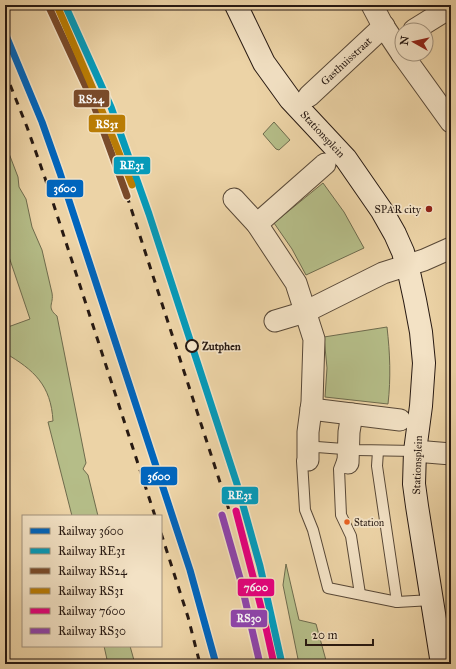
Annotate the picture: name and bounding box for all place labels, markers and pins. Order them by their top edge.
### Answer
place label: SPAR city [374,203,422,216]
marker: SPAR city [424,204,434,214]
marker: Zutphen [185,339,199,353]
place label: Zutphen [202,340,241,354]
marker: Station [342,517,352,527]
place label: Station [354,517,385,529]

